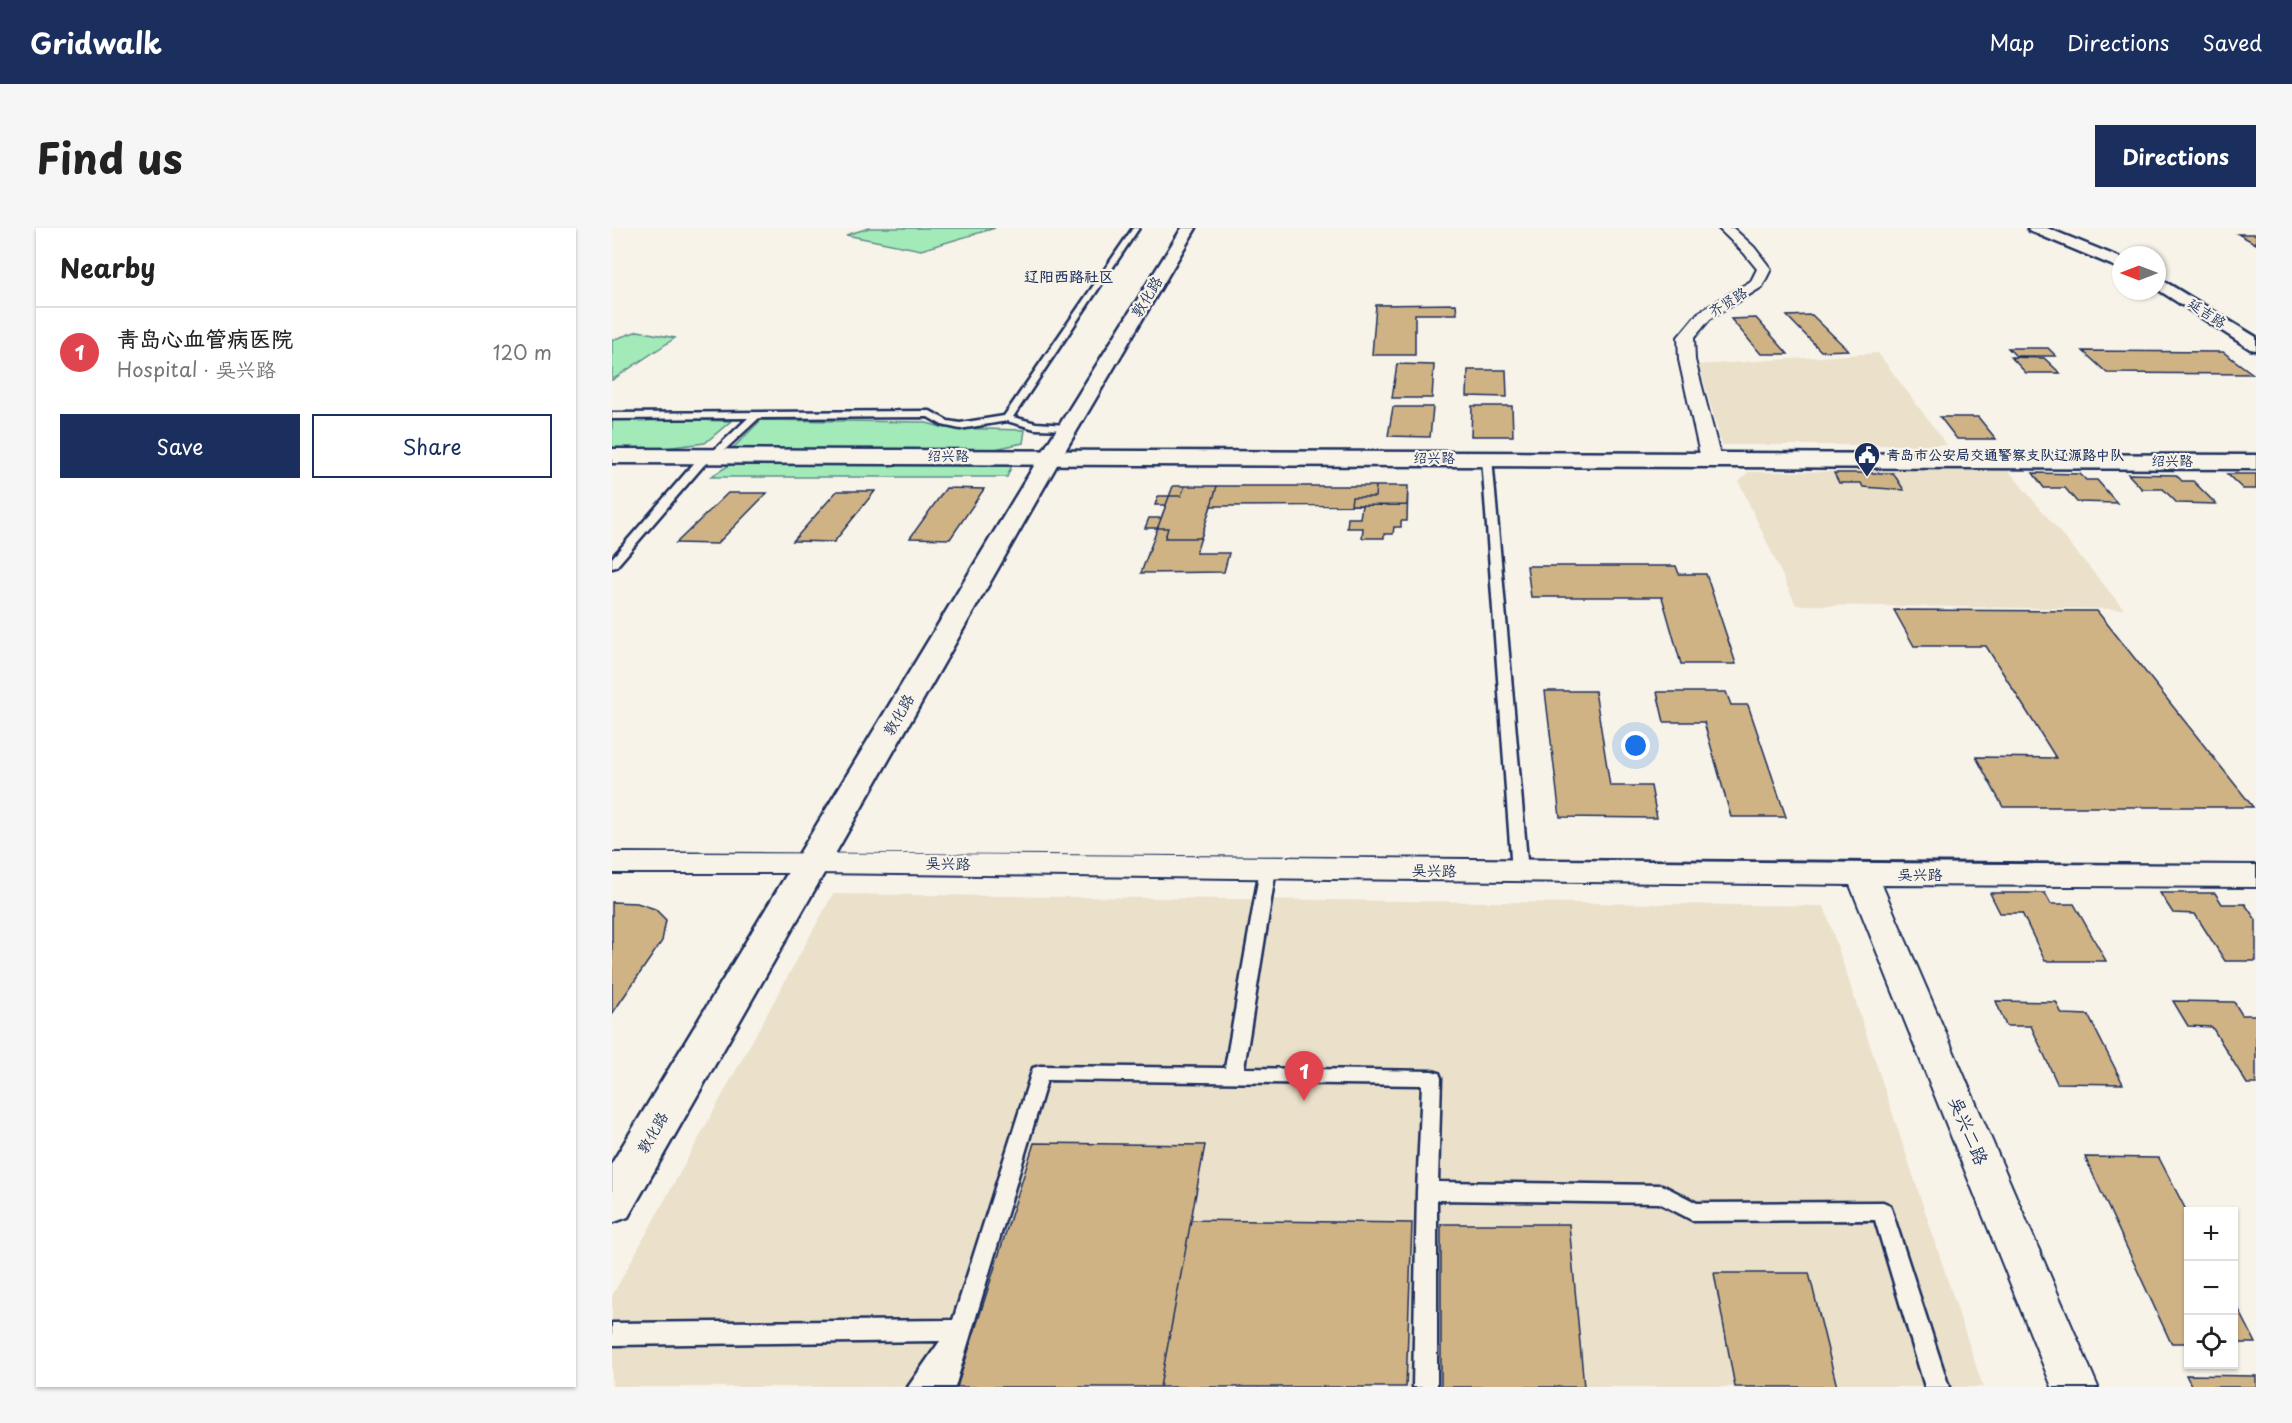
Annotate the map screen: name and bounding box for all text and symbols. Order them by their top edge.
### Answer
text: Gridwalk [30,21,162,64]
text: Map [1989,26,2034,58]
text: Directions [2067,26,2169,58]
text: Saved [2202,26,2262,58]
text: Find us [36,125,183,188]
button: Directions [2095,125,2256,187]
north arrow [2112,246,2166,300]
text: Nearby [60,248,155,287]
district label: 辽阳西路社区 [1024,264,1114,287]
street label: 敦化路 [1124,271,1167,321]
street label: 齐贤路 [1704,282,1751,322]
street label: 延吉路 [2184,292,2231,333]
text: 青岛心血管病医院 [117,321,293,354]
text: 1 [75,337,84,367]
text: 120 m [493,337,552,367]
text: Hospital · 吴兴路 [117,354,276,384]
button: Save [60,414,300,478]
button: Share [312,414,552,478]
public building icon: 青岛市公安局交通警察支队辽源路中队 [1852,440,1882,478]
place label: 青岛市公安局交通警察支队辽源路中队 [1886,444,2124,465]
street label: 绍兴路 [927,445,969,466]
street label: 绍兴路 [1413,447,1455,468]
street label: 绍兴路 [2151,450,2193,471]
street label: 敦化路 [876,689,919,739]
your location [1621,731,1650,760]
street label: 吴兴路 [925,851,971,874]
street label: 吴兴路 [1411,858,1457,881]
street label: 吴兴路 [1897,862,1943,885]
pin: 1 [1284,1052,1324,1101]
street label: 吴兴二路 [1943,1092,1996,1169]
street label: 敦化路 [630,1107,673,1157]
map controls [2184,1207,2238,1369]
button: + [2184,1207,2238,1261]
button: − [2184,1261,2238,1315]
button: locate [2184,1315,2238,1369]

